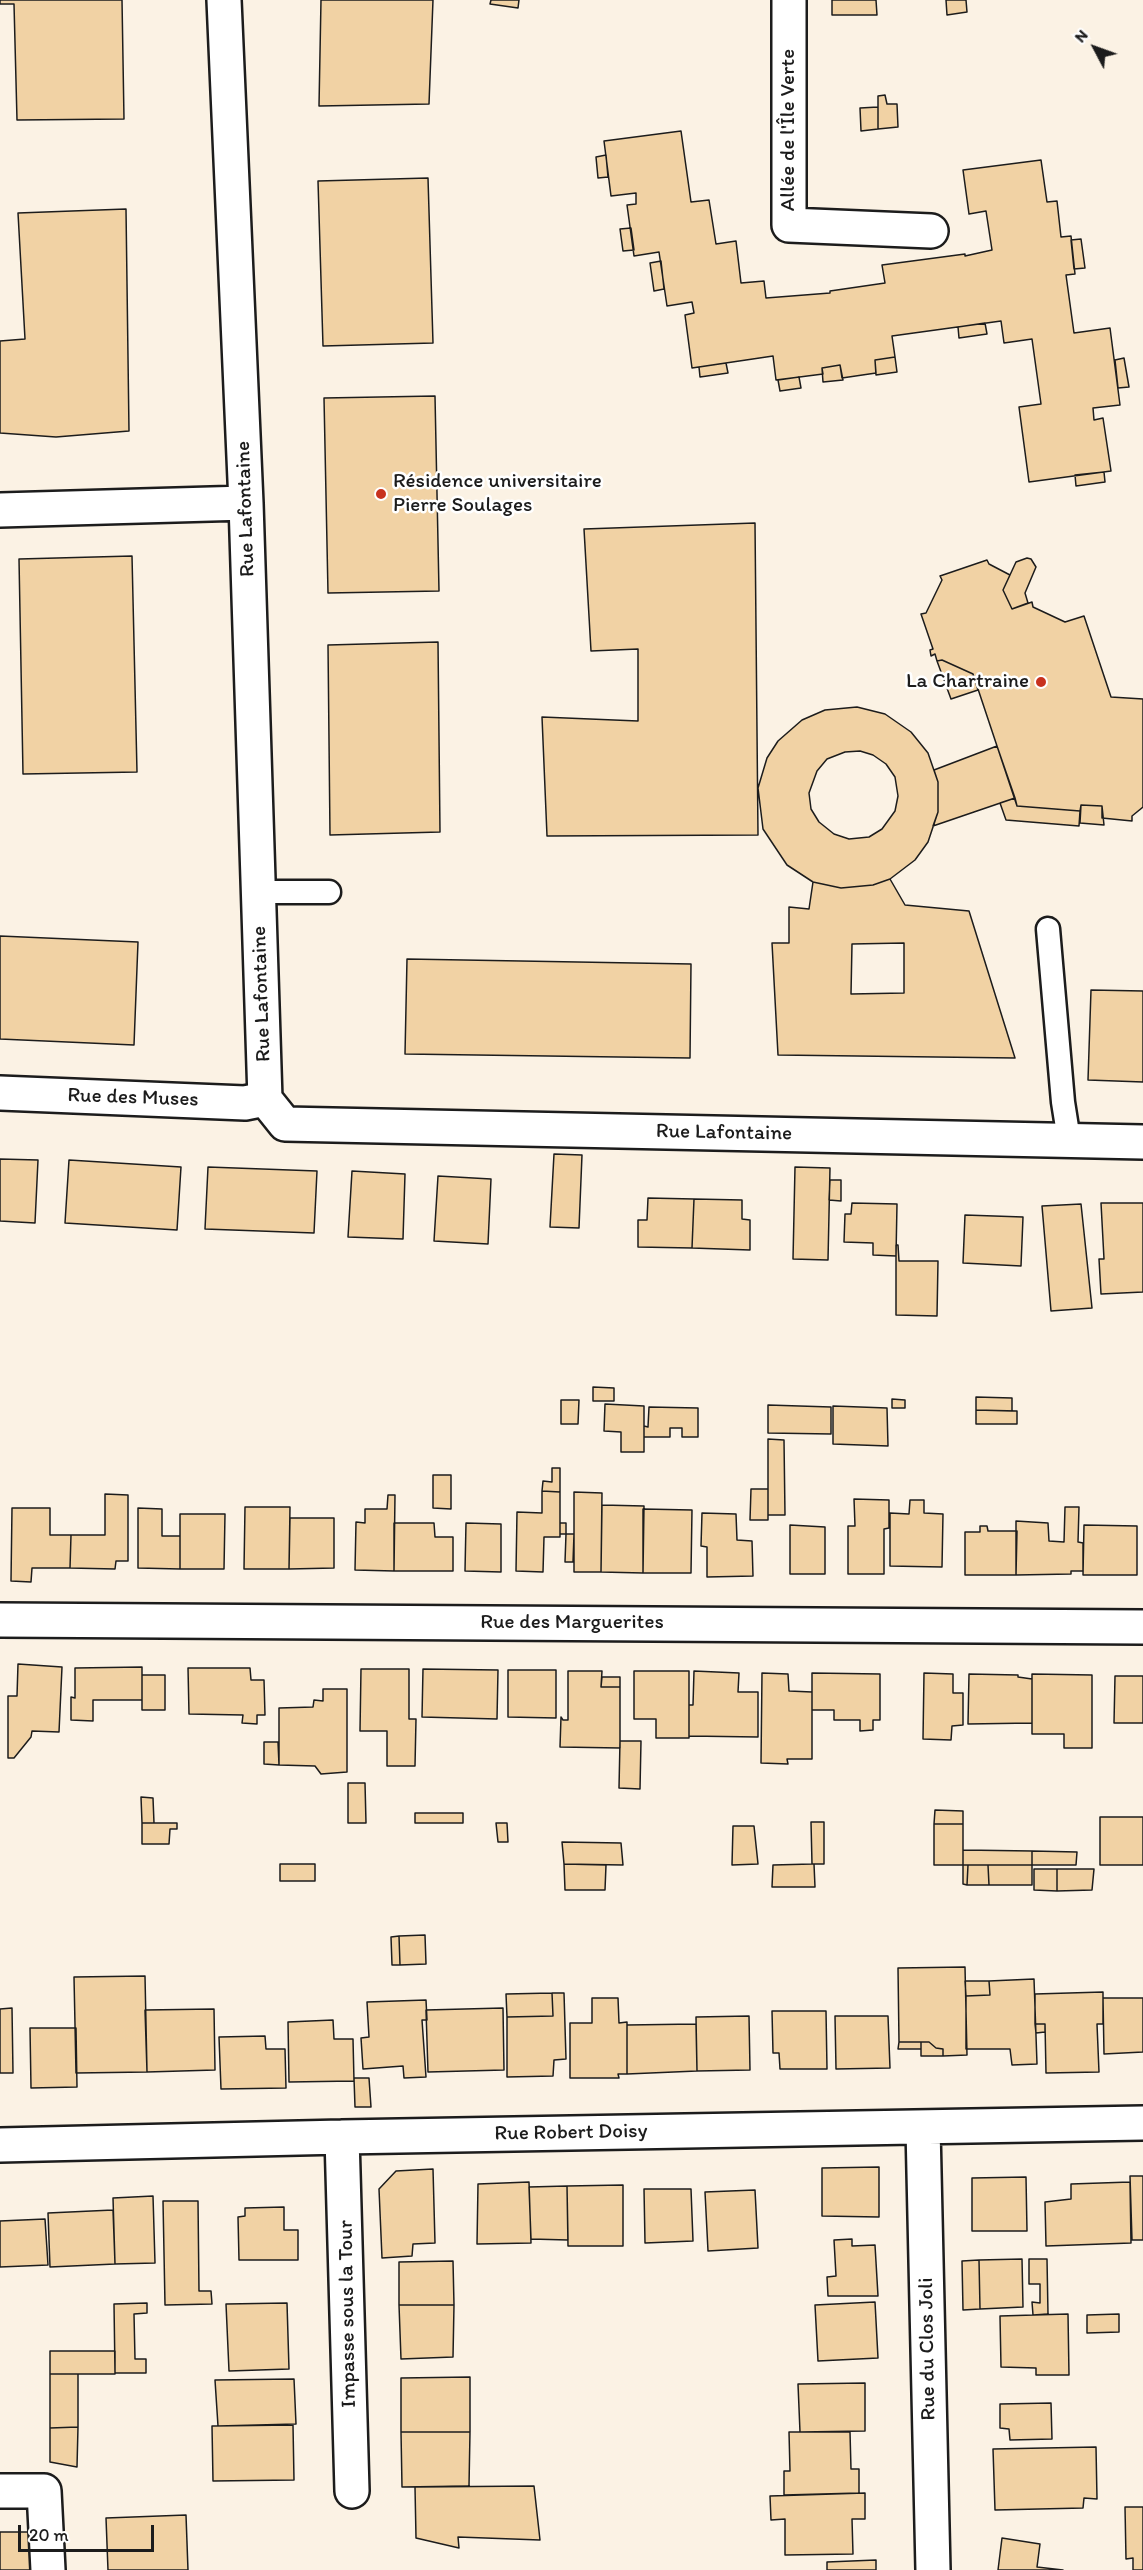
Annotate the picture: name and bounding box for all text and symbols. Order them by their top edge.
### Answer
north arrow [1065,18,1125,78]
text: N [1070,26,1092,46]
street label: Allée de l'Île Verte [776,49,802,211]
street label: Rue Lafontaine [231,441,261,577]
place label: Résidence universitaire Pierre Soulages [393,469,602,519]
marker: Résidence universitaire Pierre Soulages [374,487,388,501]
place label: La Chartraine [906,669,1029,695]
marker: La Chartraine [1034,675,1048,689]
street label: Rue Lafontaine [247,926,277,1062]
street label: Rue des Muses [67,1083,199,1113]
street label: Rue Lafontaine [656,1119,792,1147]
street label: Rue des Marguerites [480,1610,664,1636]
street label: Rue Robert Doisy [494,2119,648,2147]
street label: Impasse sous la Tour [334,2220,362,2408]
street label: Rue du Clos Joli [914,2277,942,2421]
scale bar [21,2513,158,2551]
text: 20 m [29,2524,69,2546]

